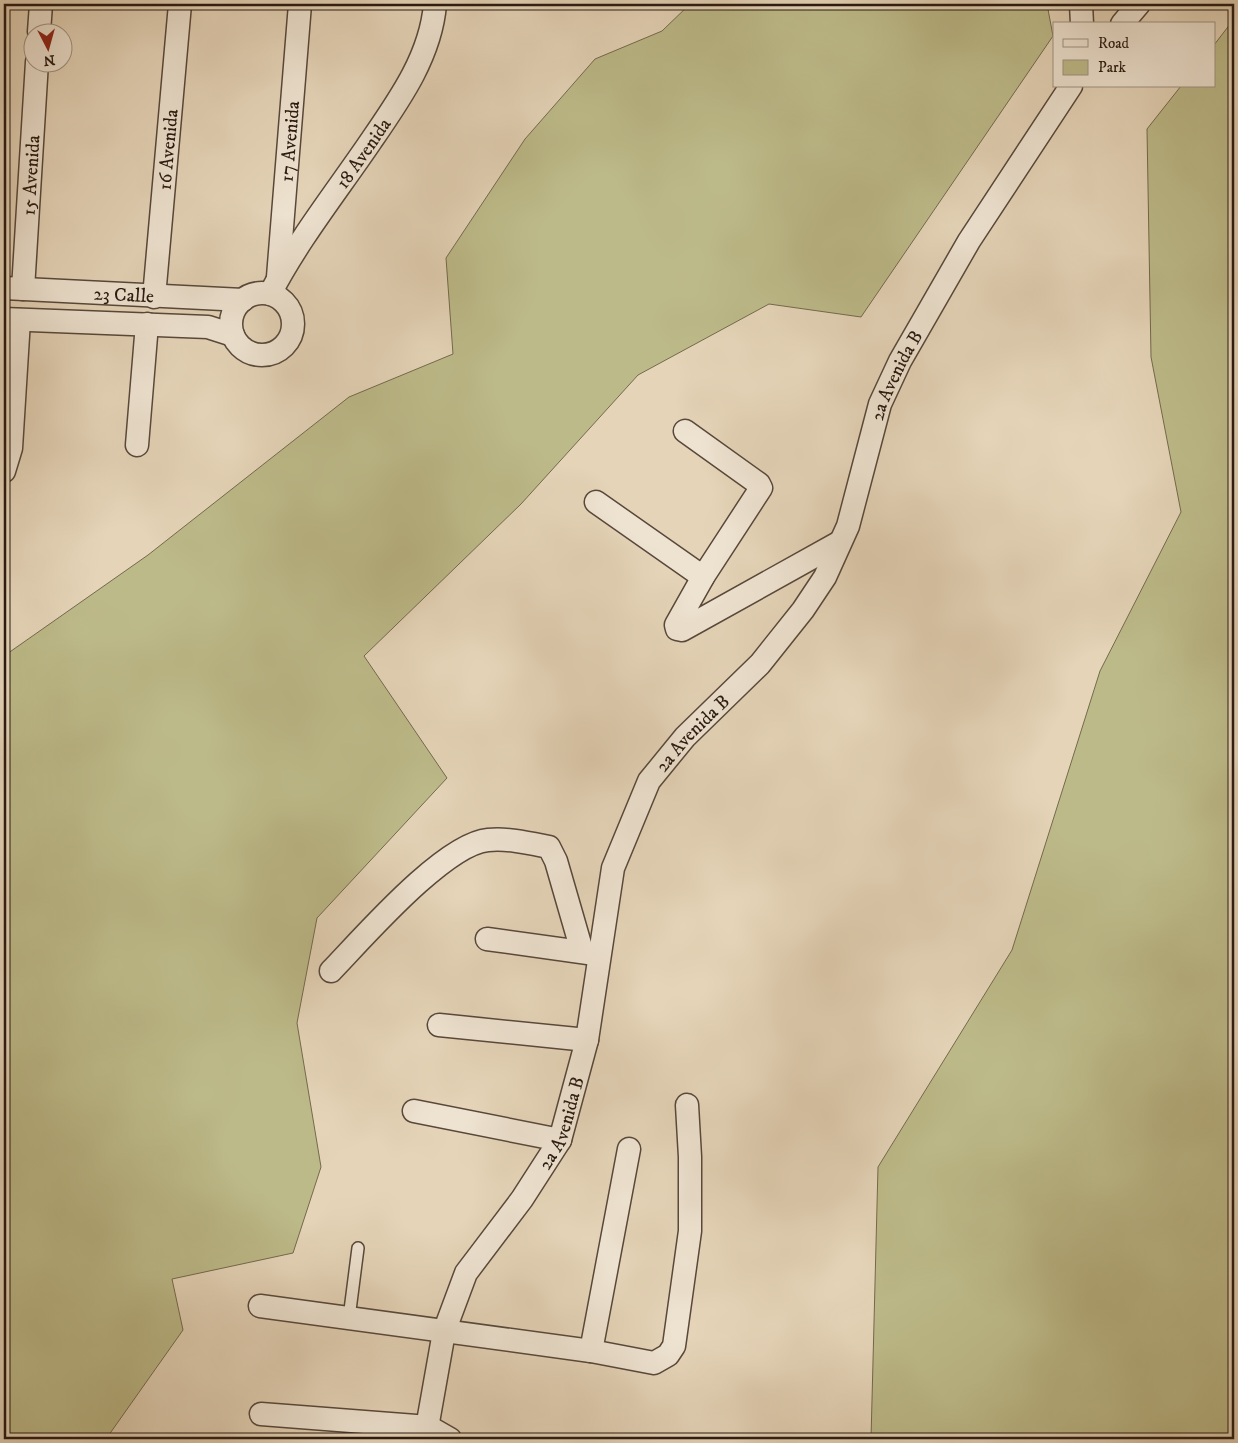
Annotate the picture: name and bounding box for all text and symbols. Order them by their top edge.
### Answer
north arrow [22,22,72,72]
legend [1053,22,1216,88]
text: Road [1098,34,1130,53]
text: N [42,50,56,70]
text: Park [1098,58,1127,77]
street label: 17 Avenida [276,100,305,183]
street label: 16 Avenida [154,108,184,191]
street label: 18 Avenida [331,114,396,193]
street label: 15 Avenida [18,134,45,216]
street label: 23 Calle [93,283,155,309]
street label: 2a Avenida B [866,327,928,423]
street label: 2a Avenida B [651,690,735,777]
street label: 2a Avenida B [534,1074,590,1174]

